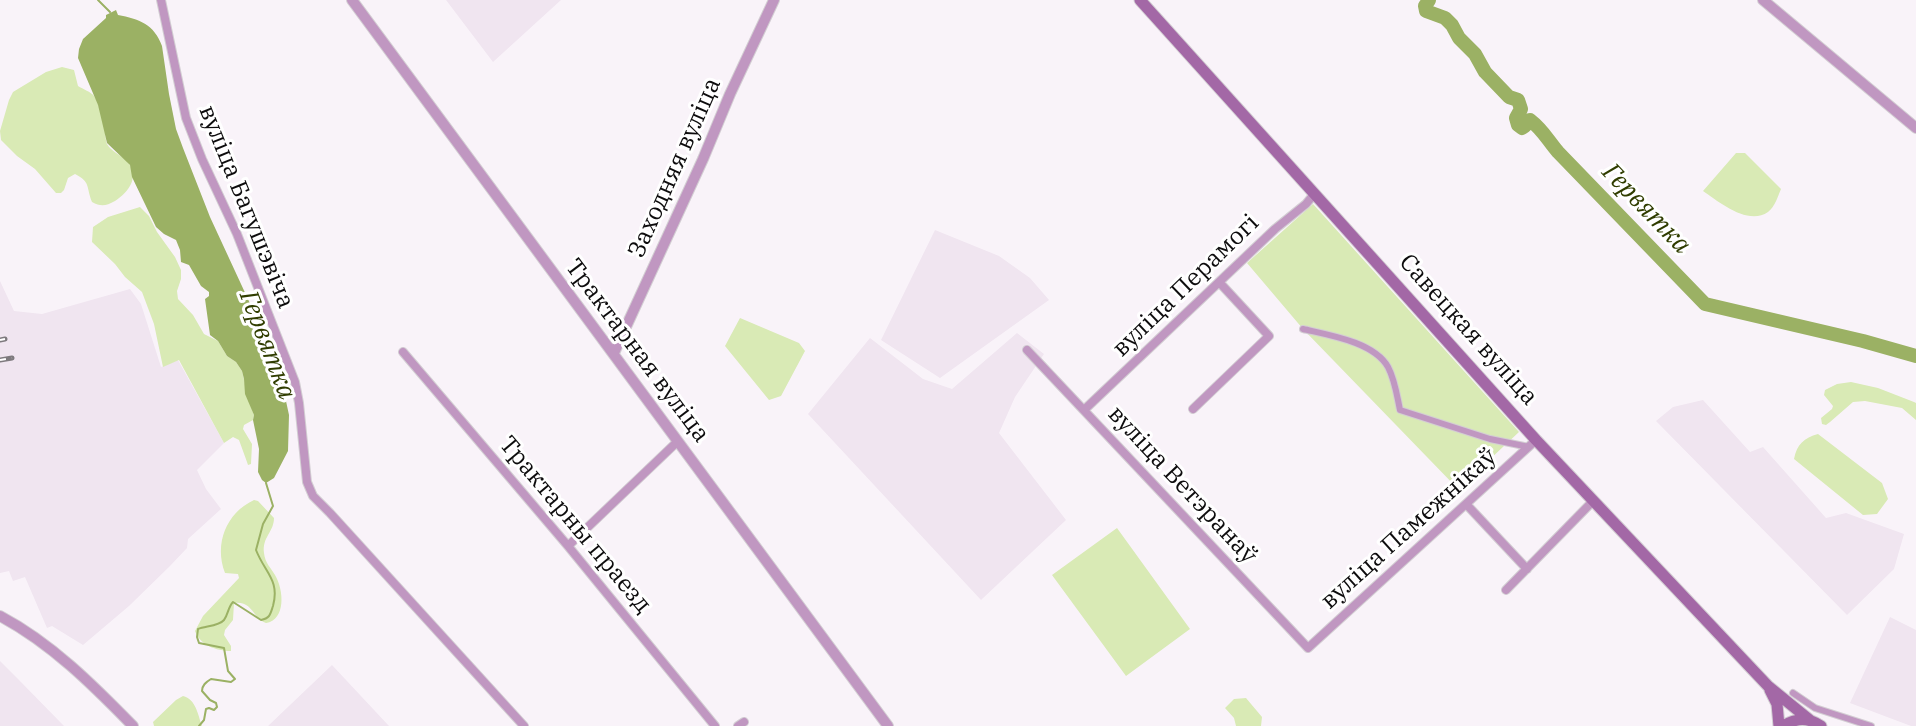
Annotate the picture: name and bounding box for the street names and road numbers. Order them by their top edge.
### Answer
street label: Заходняя вуліца [622,74,728,262]
street label: вуліца Багушэвіча [192,101,300,313]
street label: вуліца Перамогі [1107,209,1265,363]
street label: Савецкая вуліца [1393,249,1543,411]
street label: Трактарная вуліца [559,254,715,448]
street label: вуліца Ветэранаў [1101,400,1263,570]
street label: Трактарны праезд [493,431,657,619]
street label: вуліца Памежнікаў [1315,443,1503,615]

